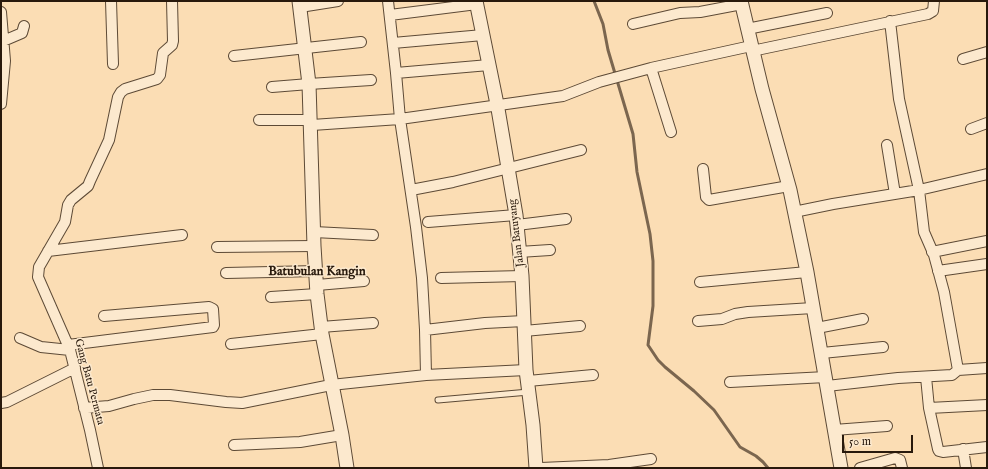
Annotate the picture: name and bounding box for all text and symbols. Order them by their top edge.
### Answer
street label: Jalan Batuyang [506,198,528,268]
district label: Batubulan Kangin [268,264,366,280]
street label: Gang Batu Permata [71,337,107,427]
scale bar [844,427,915,453]
text: 50 m [849,434,871,449]

